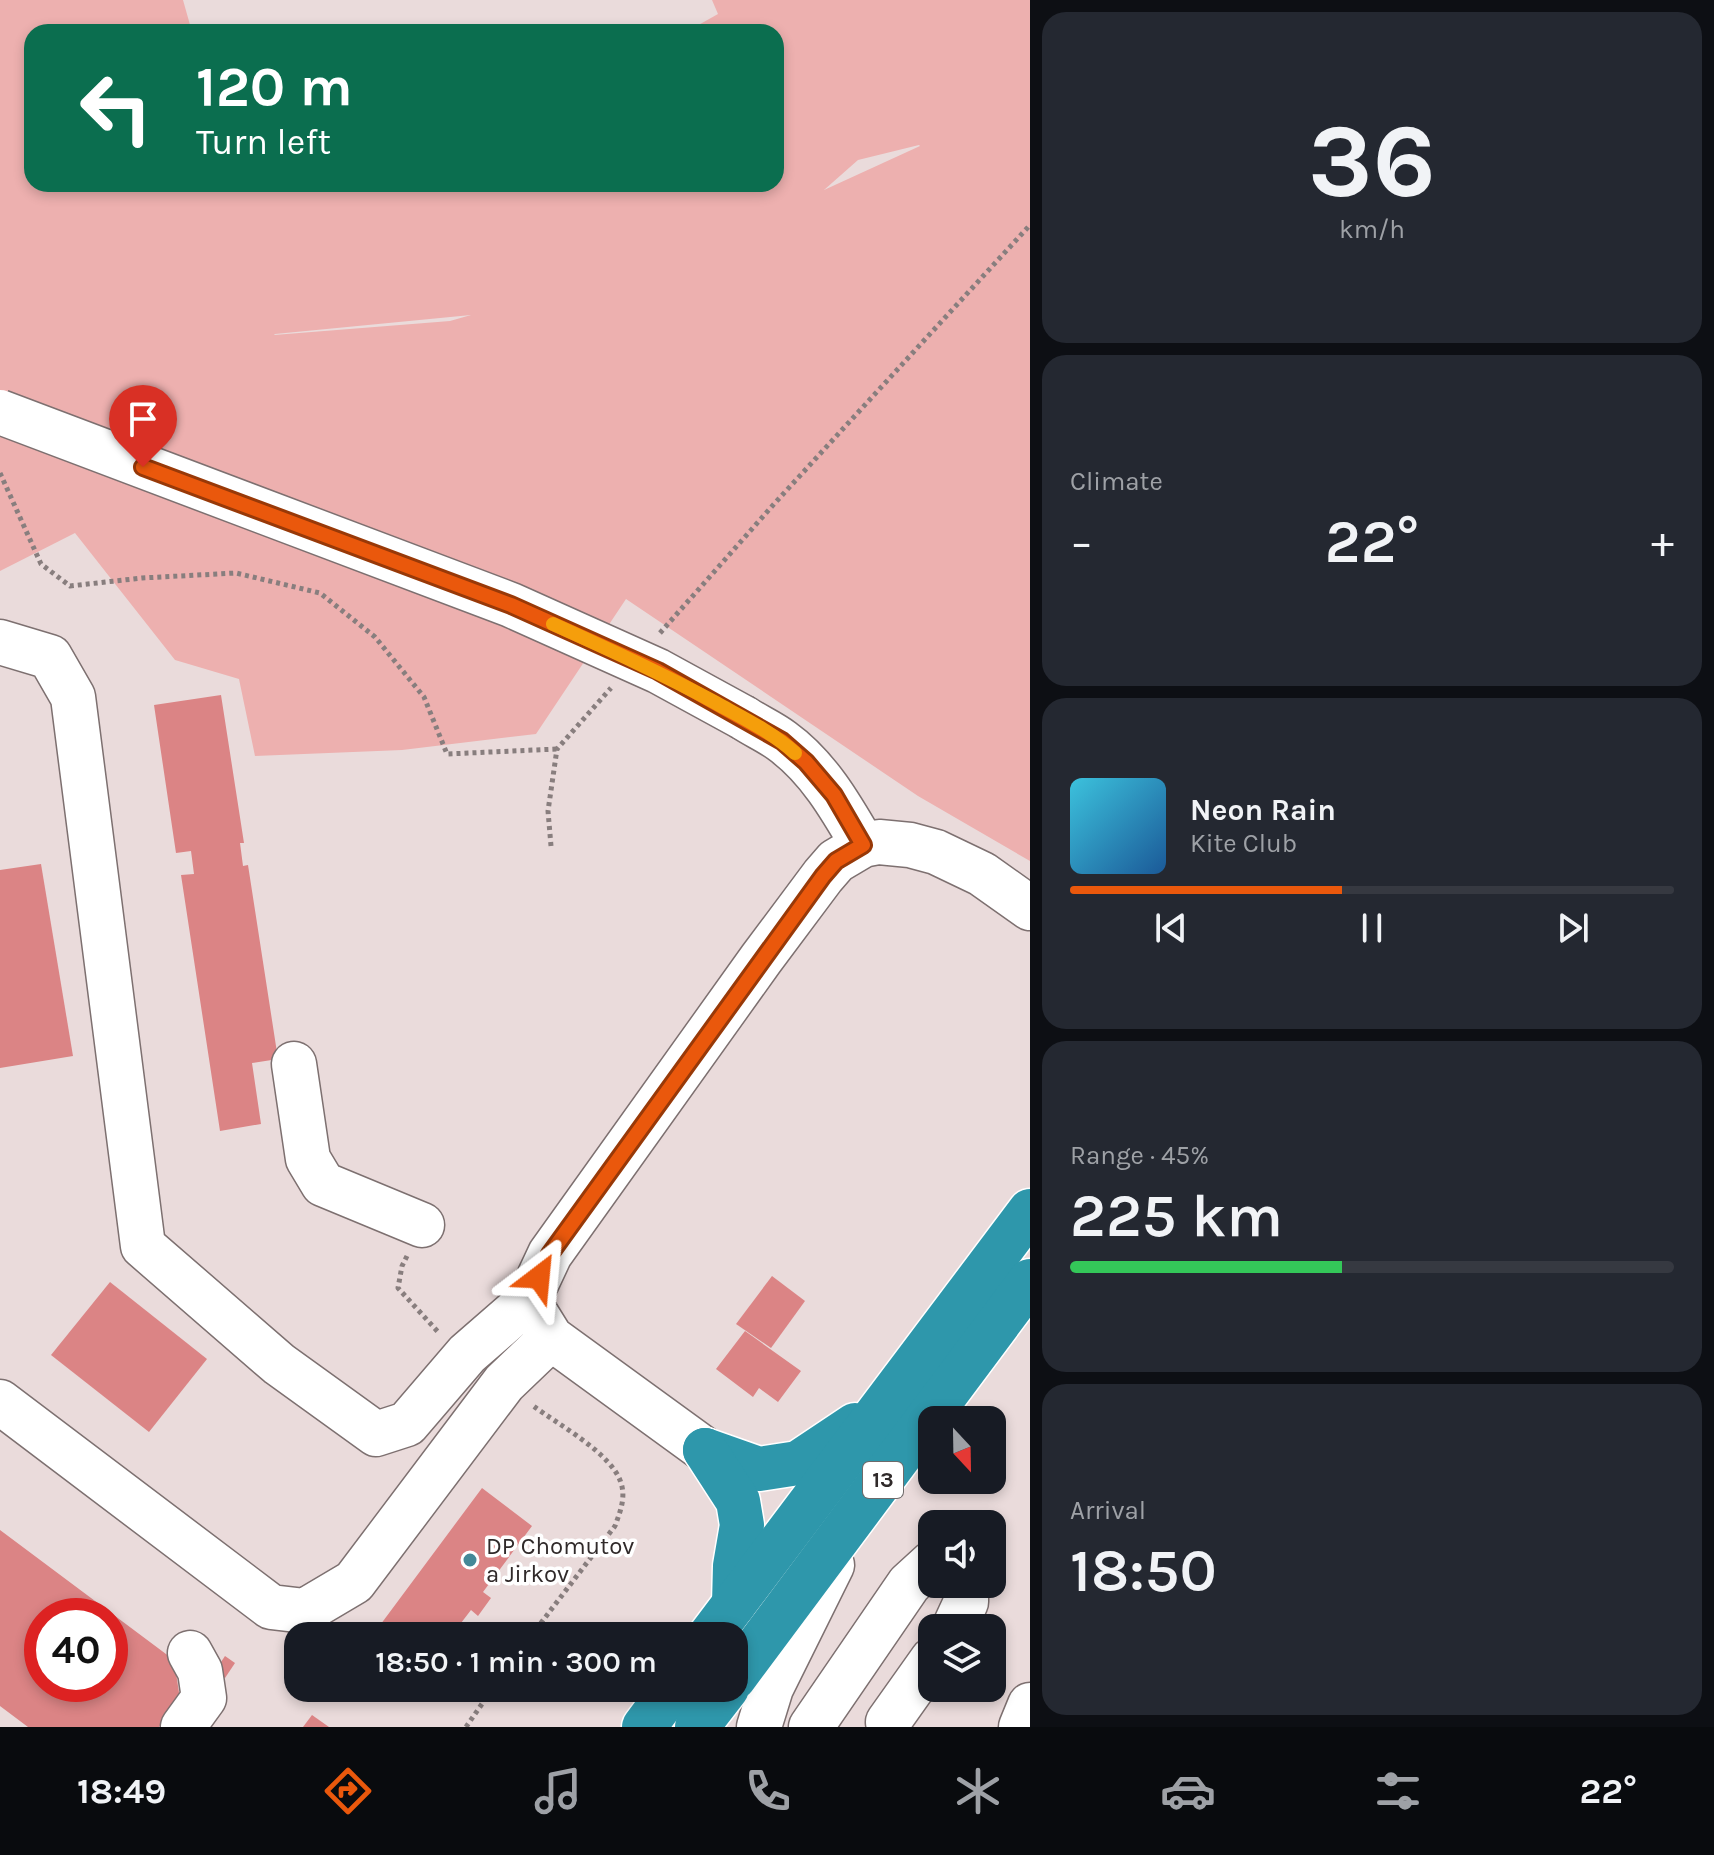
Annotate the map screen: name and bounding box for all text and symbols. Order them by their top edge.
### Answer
text: 120 m [196,54,353,119]
icon: left [64,56,168,160]
text: 36 [1308,101,1436,222]
text: Turn left [196,121,331,163]
text: km/h [1339,214,1405,245]
pin [109,385,177,467]
icon: arrive [121,397,165,441]
text: Climate [1070,466,1163,497]
text: 22° [1325,507,1419,577]
text: − [1070,517,1093,568]
text: + [1651,517,1674,568]
text: Neon Rain [1190,792,1336,828]
text: Kite Club [1190,828,1297,859]
icon: previous [1149,906,1193,950]
icon: pause [1350,906,1394,950]
icon: next [1551,906,1595,950]
text: Range · 45% [1070,1140,1209,1171]
text: 225 km [1070,1181,1283,1251]
position arrow [497,1235,581,1319]
north arrow [918,1406,1006,1494]
map controls [918,1406,1006,1702]
road number: 13 [863,1462,903,1498]
text: Arrival [1070,1495,1146,1526]
button: sound [918,1510,1006,1598]
place label: DP Chomutov a Jirkov [486,1532,634,1588]
text: 18:50 [1070,1536,1217,1606]
marker: DP Chomutov a Jirkov [461,1551,479,1569]
speed limit sign: 40 [24,1598,128,1702]
button: layers [918,1614,1006,1702]
text: 18:50 · 1 min · 300 m [375,1644,657,1680]
icon: directions [320,1763,376,1819]
icon: music [530,1763,586,1819]
icon: phone [740,1763,796,1819]
icon: climate [950,1763,1006,1819]
icon: car [1160,1763,1216,1819]
icon: filters [1370,1763,1426,1819]
text: 18:49 [77,1770,166,1812]
text: 22° [1580,1770,1637,1812]

